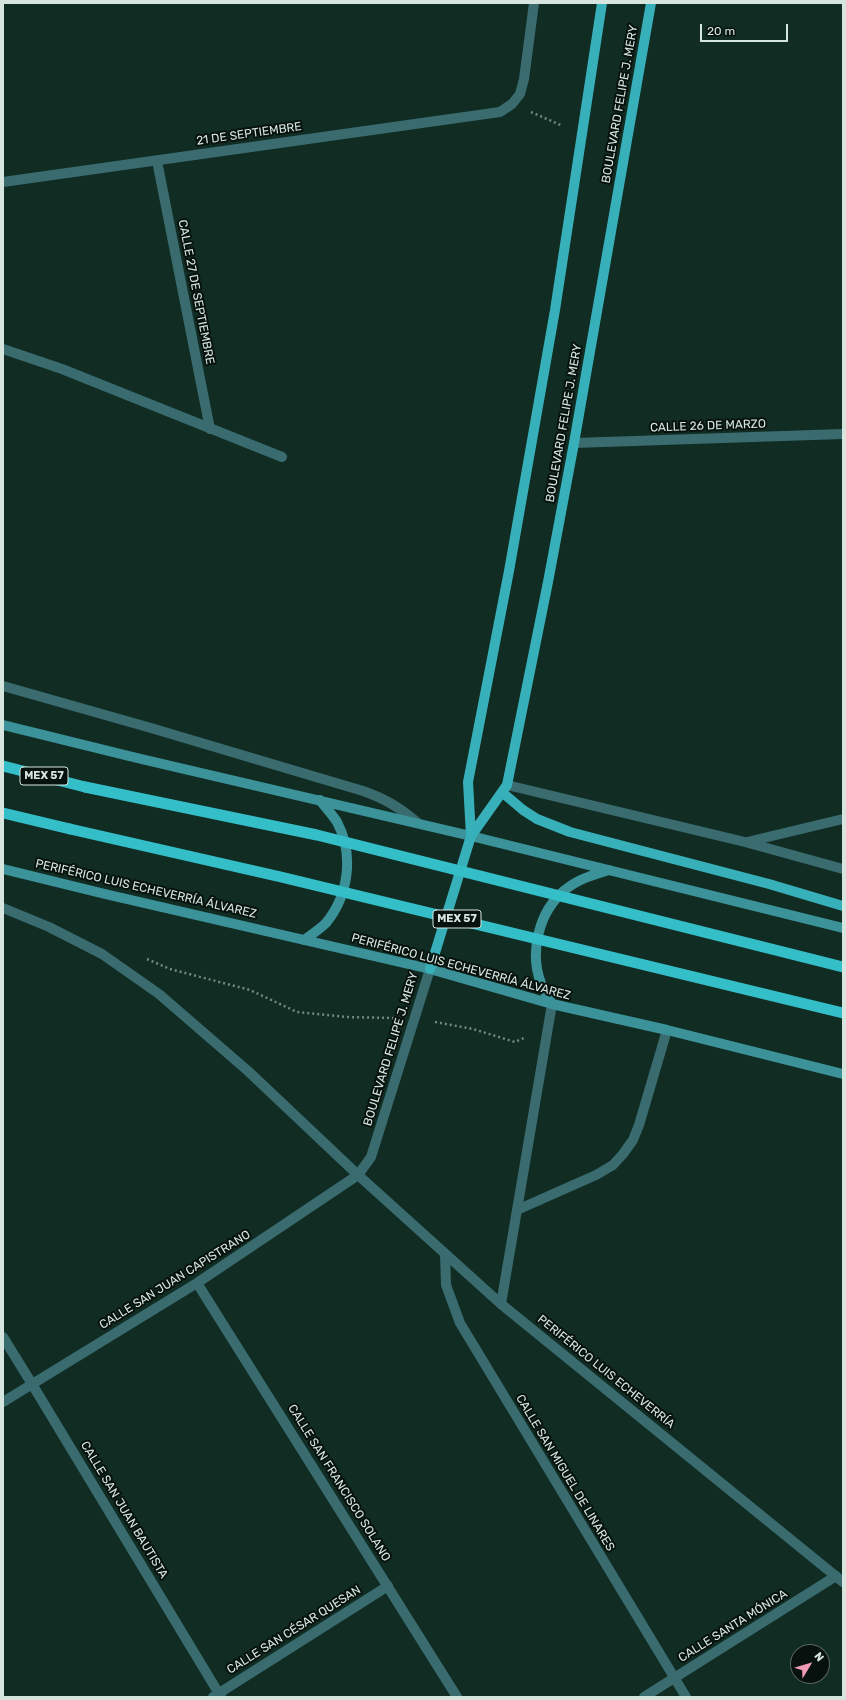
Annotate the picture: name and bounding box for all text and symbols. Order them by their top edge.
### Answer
scale bar [702,16,790,42]
street label: BOULEVARD FELIPE J. MERY [599,24,641,184]
text: 20 m [707,24,735,38]
street label: 21 DE SEPTIEMBRE [195,119,303,149]
street label: CALLE 27 DE SEPTIEMBRE [175,219,217,365]
street label: BOULEVARD FELIPE J. MERY [543,343,585,503]
street label: CALLE 26 DE MARZO [650,417,766,435]
road number: MEX 57 [20,767,68,785]
street label: PERIFÉRICO LUIS ECHEVERRÍA ÁLVAREZ [34,857,258,921]
road number: MEX 57 [433,910,481,928]
street label: PERIFÉRICO LUIS ECHEVERRÍA ÁLVAREZ [350,931,572,1003]
street label: BOULEVARD FELIPE J. MERY [361,970,421,1128]
street label: CALLE SAN JUAN CAPISTRANO [97,1227,253,1333]
street label: PERIFÉRICO LUIS ECHEVERRÍA [535,1312,677,1432]
street label: CALLE SAN MIGUEL DE LINARES [512,1392,618,1554]
street label: CALLE SAN FRANCISCO SOLANO [285,1402,393,1564]
street label: CALLE SAN JUAN BAUTISTA [77,1439,171,1581]
street label: CALLE SAN CÉSAR QUESAN [224,1583,364,1677]
street label: CALLE SANTA MÓNICA [676,1587,790,1665]
north arrow [790,1644,830,1684]
text: N [811,1650,827,1664]

